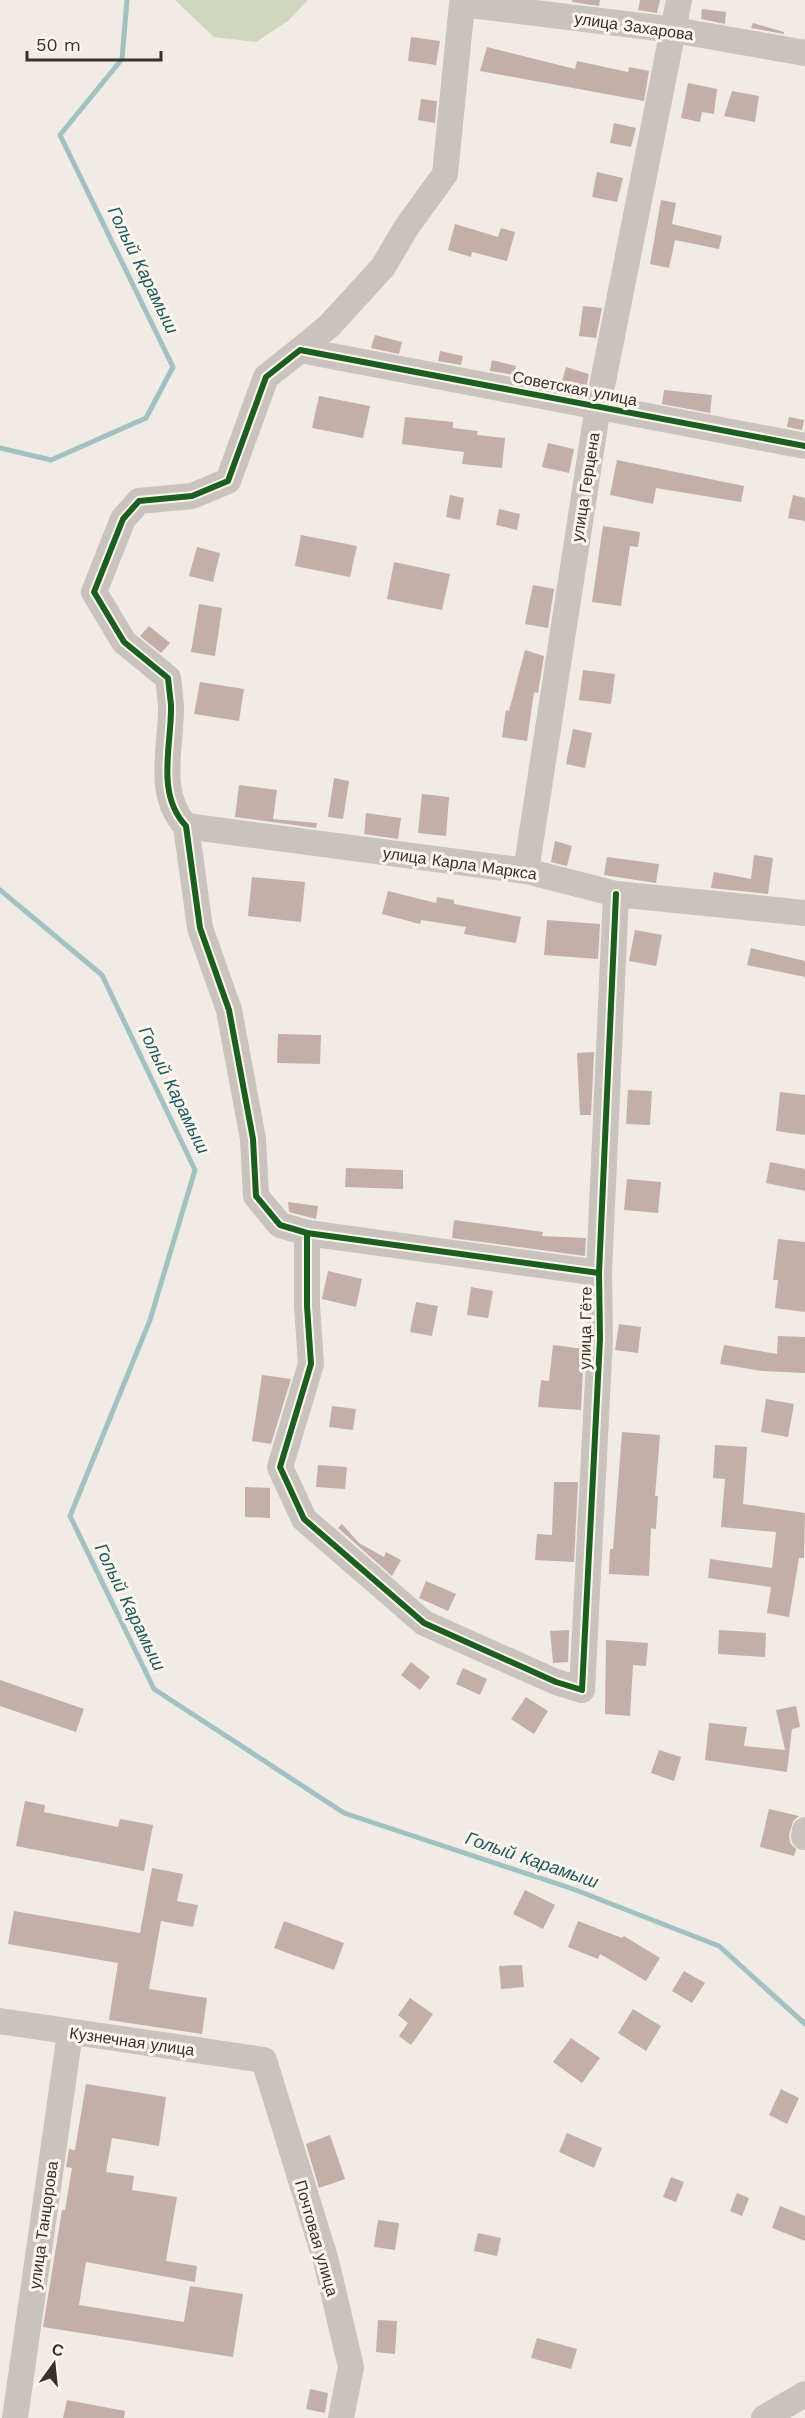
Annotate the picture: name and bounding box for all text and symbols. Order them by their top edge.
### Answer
street label: улица Захарова [573,9,695,44]
scale bar [27,24,160,62]
text: 50 m [36,34,81,55]
water label: Голый Карамыш [104,203,183,337]
street label: Советская улица [511,367,639,410]
street label: улица Герцена [567,431,604,543]
street label: улица Карла Маркса [382,843,538,884]
water label: Голый Карамыш [135,1023,214,1157]
street label: улица Гёте [575,1286,596,1370]
water label: Голый Карамыш [91,1540,170,1674]
water label: Голый Карамыш [463,1827,601,1892]
street label: Кузнечная улица [68,2023,196,2060]
street label: улица Танцорова [25,2160,62,2290]
street label: Почтовая улица [291,2178,342,2298]
north arrow [24,2334,84,2394]
text: С [50,2339,66,2361]

